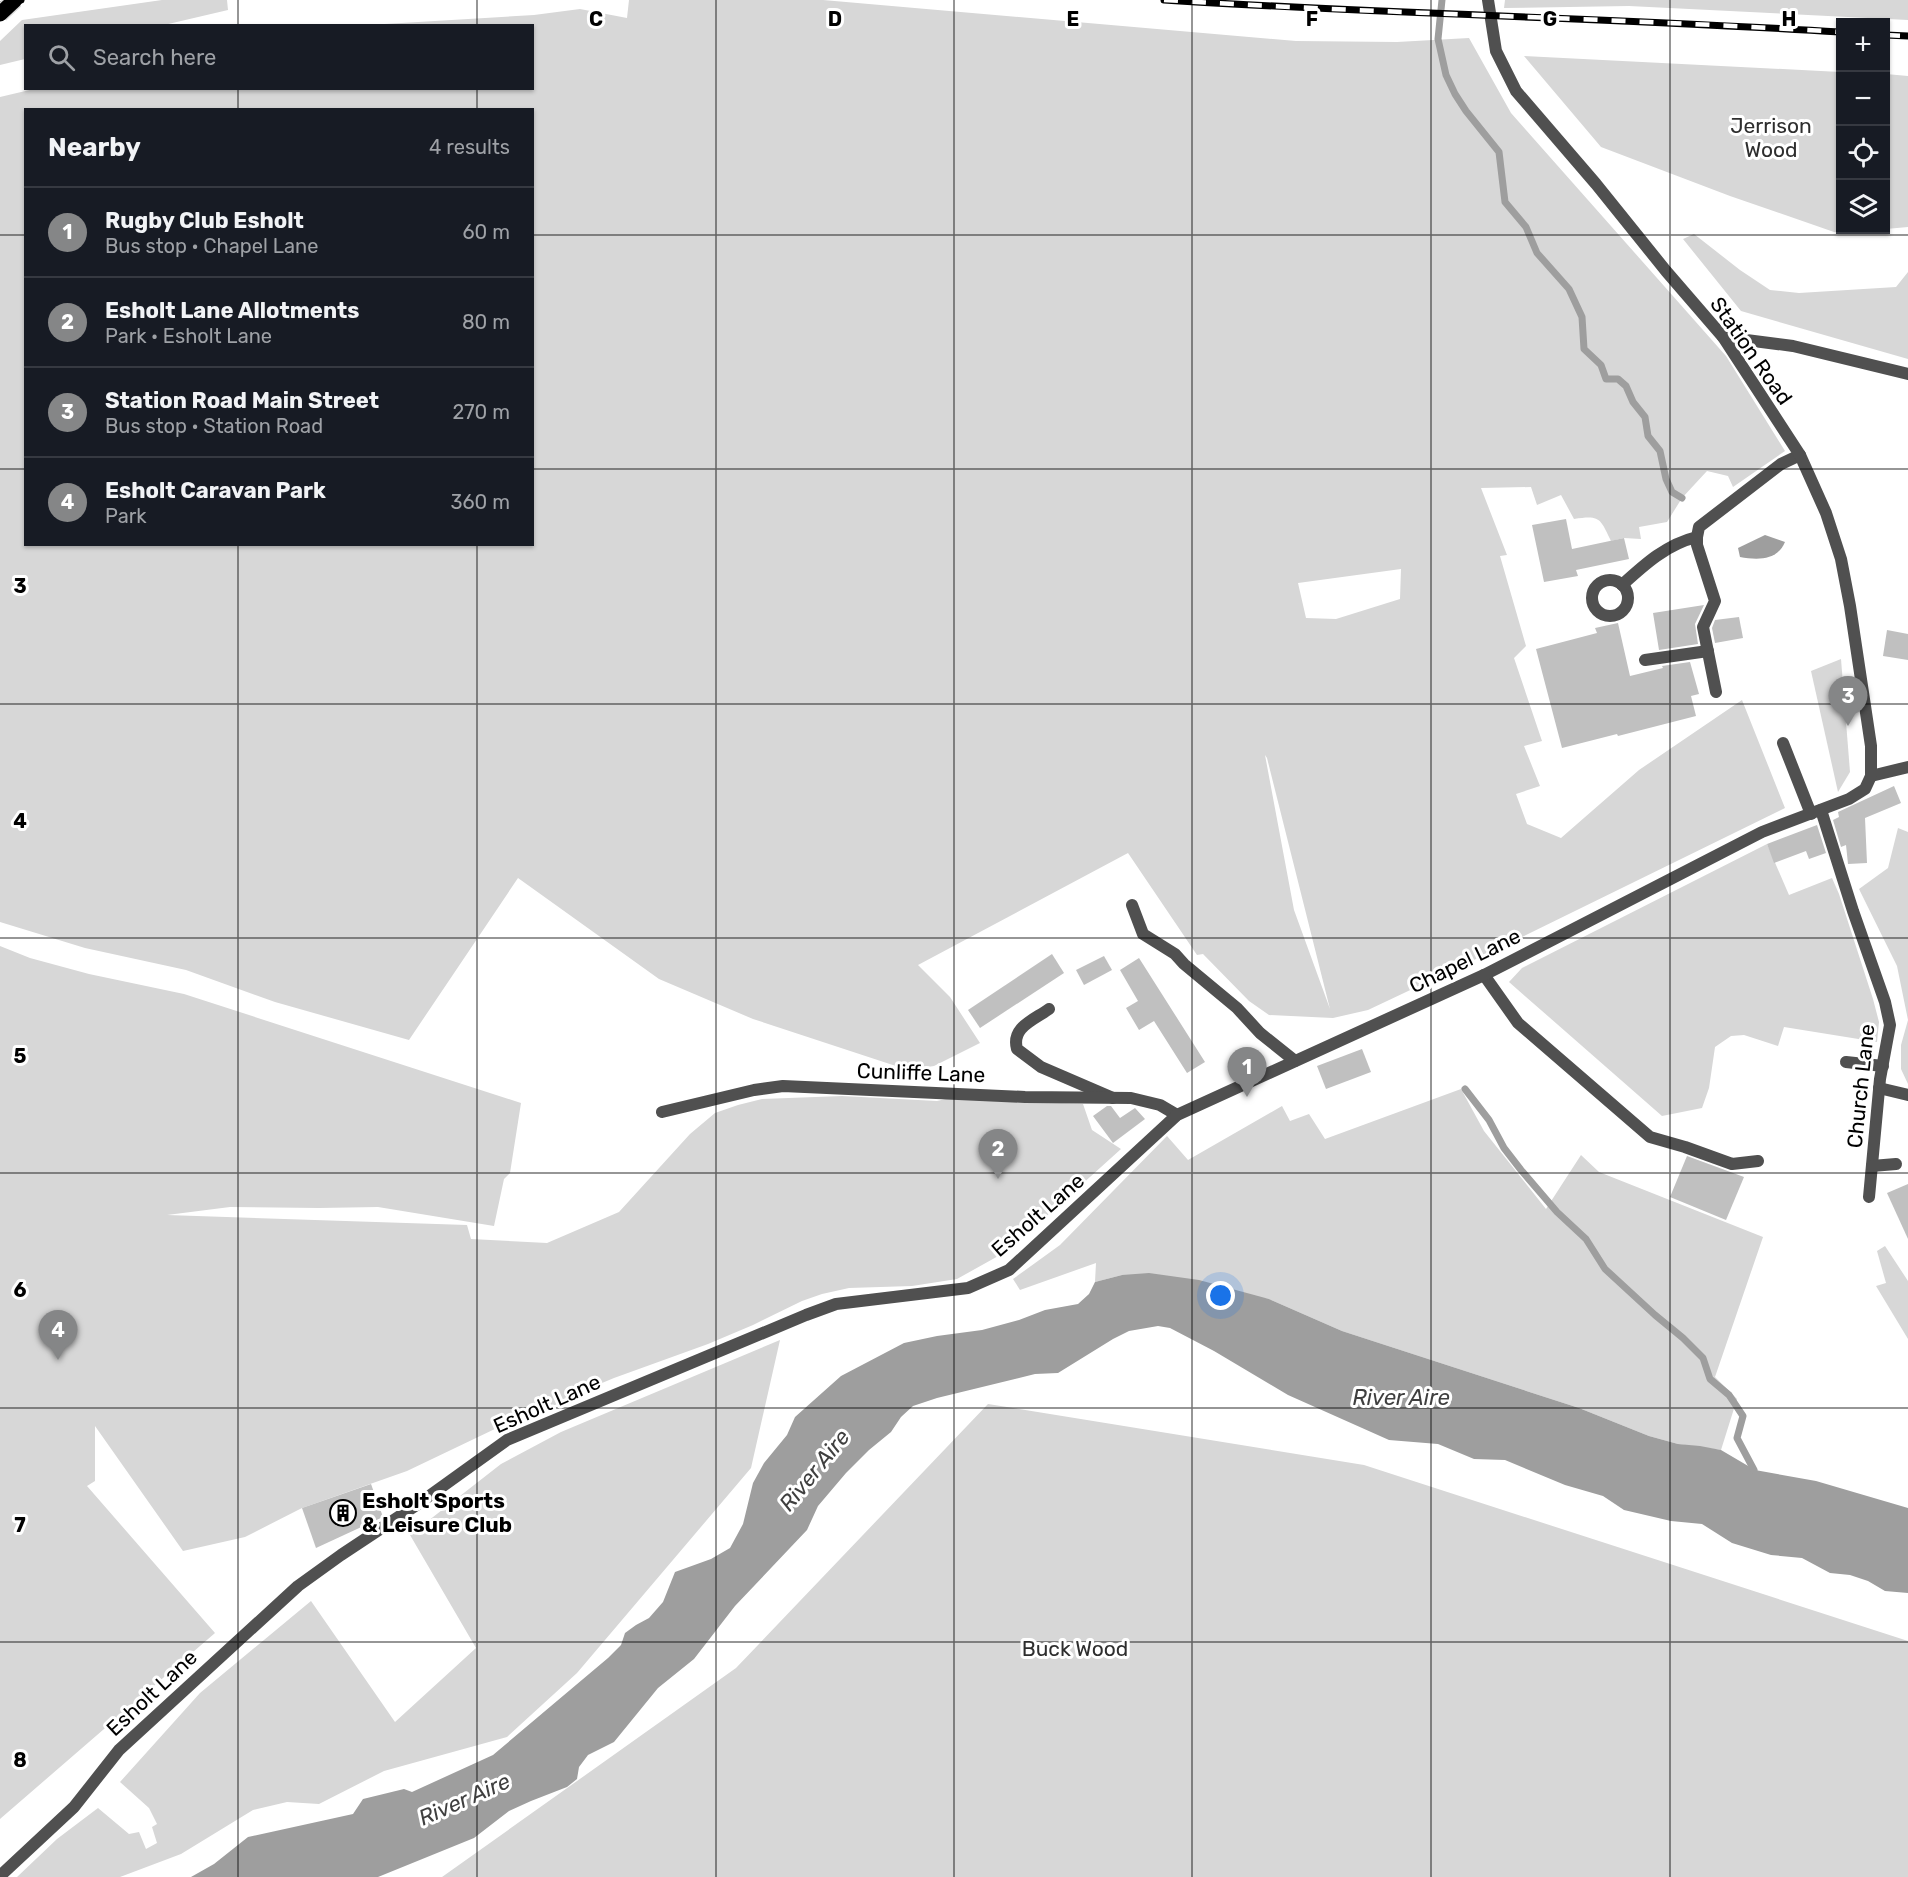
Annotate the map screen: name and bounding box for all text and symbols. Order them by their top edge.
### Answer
text: C [589,7,603,31]
text: D [828,7,842,31]
text: E [1067,7,1079,31]
text: F [1306,7,1318,31]
text: G [1543,7,1557,31]
text: H [1782,7,1796,31]
map controls [1836,18,1890,234]
button: + [1836,18,1890,72]
search box [24,24,534,90]
icon: search [45,41,78,74]
text: Search here [93,44,216,71]
button: − [1836,72,1890,126]
park label: Jerrison Wood [1730,113,1812,162]
button: locate [1836,126,1890,180]
text: Nearby [48,132,141,163]
text: 4 results [429,135,510,159]
button: layers [1836,180,1890,234]
text: Rugby Club Esholt [105,207,304,234]
text: 1 [63,220,72,244]
text: 60 m [463,220,510,244]
text: Bus stop · Chapel Lane [105,234,318,258]
street label: Station Road [1705,292,1798,409]
text: Esholt Lane Allotments [105,297,359,324]
text: 2 [61,310,74,334]
text: 80 m [462,310,510,334]
text: Park · Esholt Lane [105,324,272,348]
text: Station Road Main Street [105,387,379,414]
text: 3 [61,400,74,424]
text: 270 m [453,400,510,424]
text: Bus stop · Station Road [105,414,323,438]
text: Esholt Caravan Park [105,477,326,504]
text: 4 [61,490,74,514]
text: 360 m [451,490,510,514]
text: Park [105,504,147,528]
text: 3 [13,574,27,598]
pin: 3 [1828,676,1868,726]
text: 4 [13,809,27,833]
street label: Chapel Lane [1405,923,1525,998]
street label: Church Lane [1842,1023,1879,1149]
text: 5 [14,1044,27,1068]
pin: 1 [1228,1048,1266,1097]
street label: Cunliffe Lane [856,1058,986,1087]
pin: 2 [978,1130,1018,1179]
street label: Esholt Lane [986,1168,1089,1262]
text: 6 [13,1278,27,1302]
your location [1206,1281,1235,1310]
pin: 4 [38,1310,78,1360]
street label: Esholt Lane [489,1369,604,1438]
water label: River Aire [1352,1384,1450,1411]
water label: River Aire [773,1424,856,1517]
place label: Esholt Sports & Leisure Club [362,1488,512,1537]
building icon: Esholt Sports & Leisure Club [328,1498,358,1528]
text: 7 [14,1513,26,1537]
park label: Buck Wood [1022,1636,1128,1661]
street label: Esholt Lane [101,1644,202,1741]
text: 8 [13,1748,27,1772]
water label: River Aire [414,1767,514,1832]

